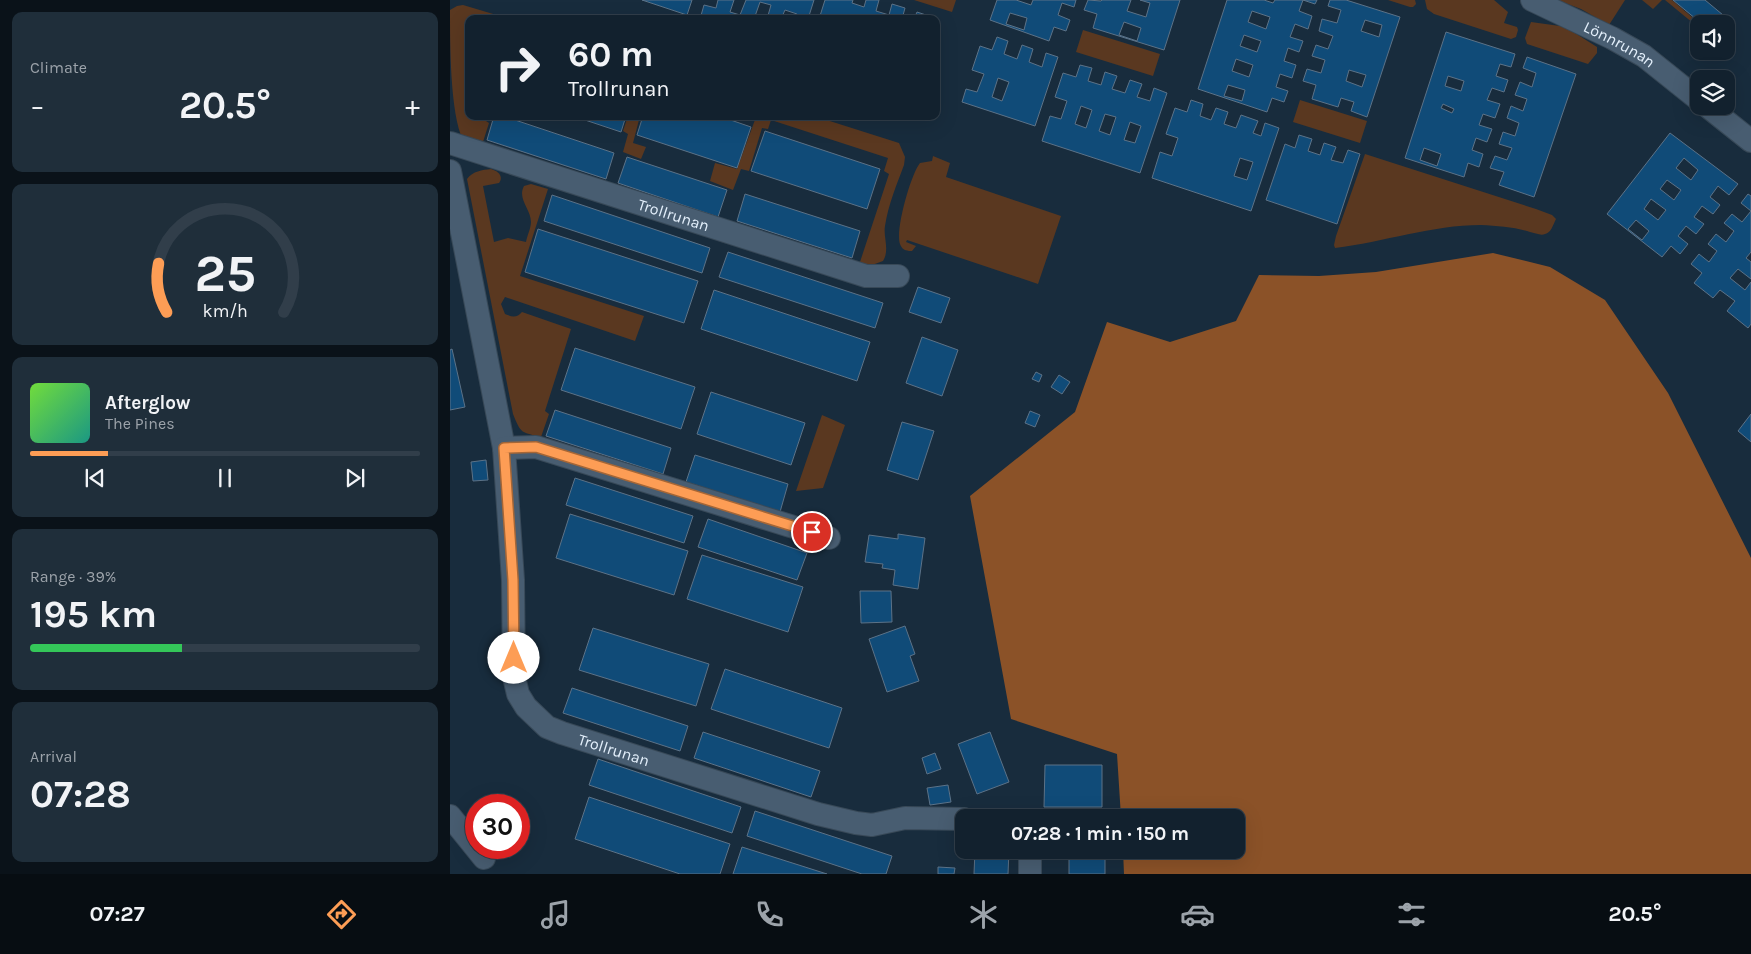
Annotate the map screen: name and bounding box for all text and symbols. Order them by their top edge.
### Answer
map controls [1690,15,1735,115]
button: sound [1690,15,1735,60]
street label: Lönnrunan [1580,17,1659,71]
text: 60 m [568,34,653,75]
icon: right [485,35,550,100]
text: Climate [30,58,87,77]
button: layers [1690,70,1735,115]
text: Trollrunan [568,76,670,102]
text: 20.5° [179,83,271,128]
text: − [30,89,45,122]
text: + [405,89,420,122]
street label: Trollrunan [636,195,712,235]
text: 25 [194,243,256,304]
text: km/h [202,301,248,322]
text: Afterglow [105,392,191,414]
text: The Pines [105,414,175,433]
icon: previous [81,464,109,492]
icon: pause [211,464,239,492]
icon: next [341,464,369,492]
pin [791,511,833,553]
icon: arrive [798,518,826,546]
text: Range · 39% [30,567,116,586]
text: 195 km [30,592,157,637]
position arrow [487,631,539,683]
street label: Trollrunan [576,730,652,770]
text: Arrival [30,747,77,766]
text: 07:28 [30,772,131,817]
speed limit sign: 30 [465,794,530,859]
text: 07:28 · 1 min · 150 m [1011,823,1189,845]
icon: directions [324,897,359,932]
icon: music [538,897,573,932]
icon: phone [752,897,787,932]
icon: climate [966,897,1001,932]
icon: car [1180,897,1215,932]
icon: filters [1394,897,1429,932]
text: 07:27 [90,901,145,927]
text: 20.5° [1608,901,1661,927]

